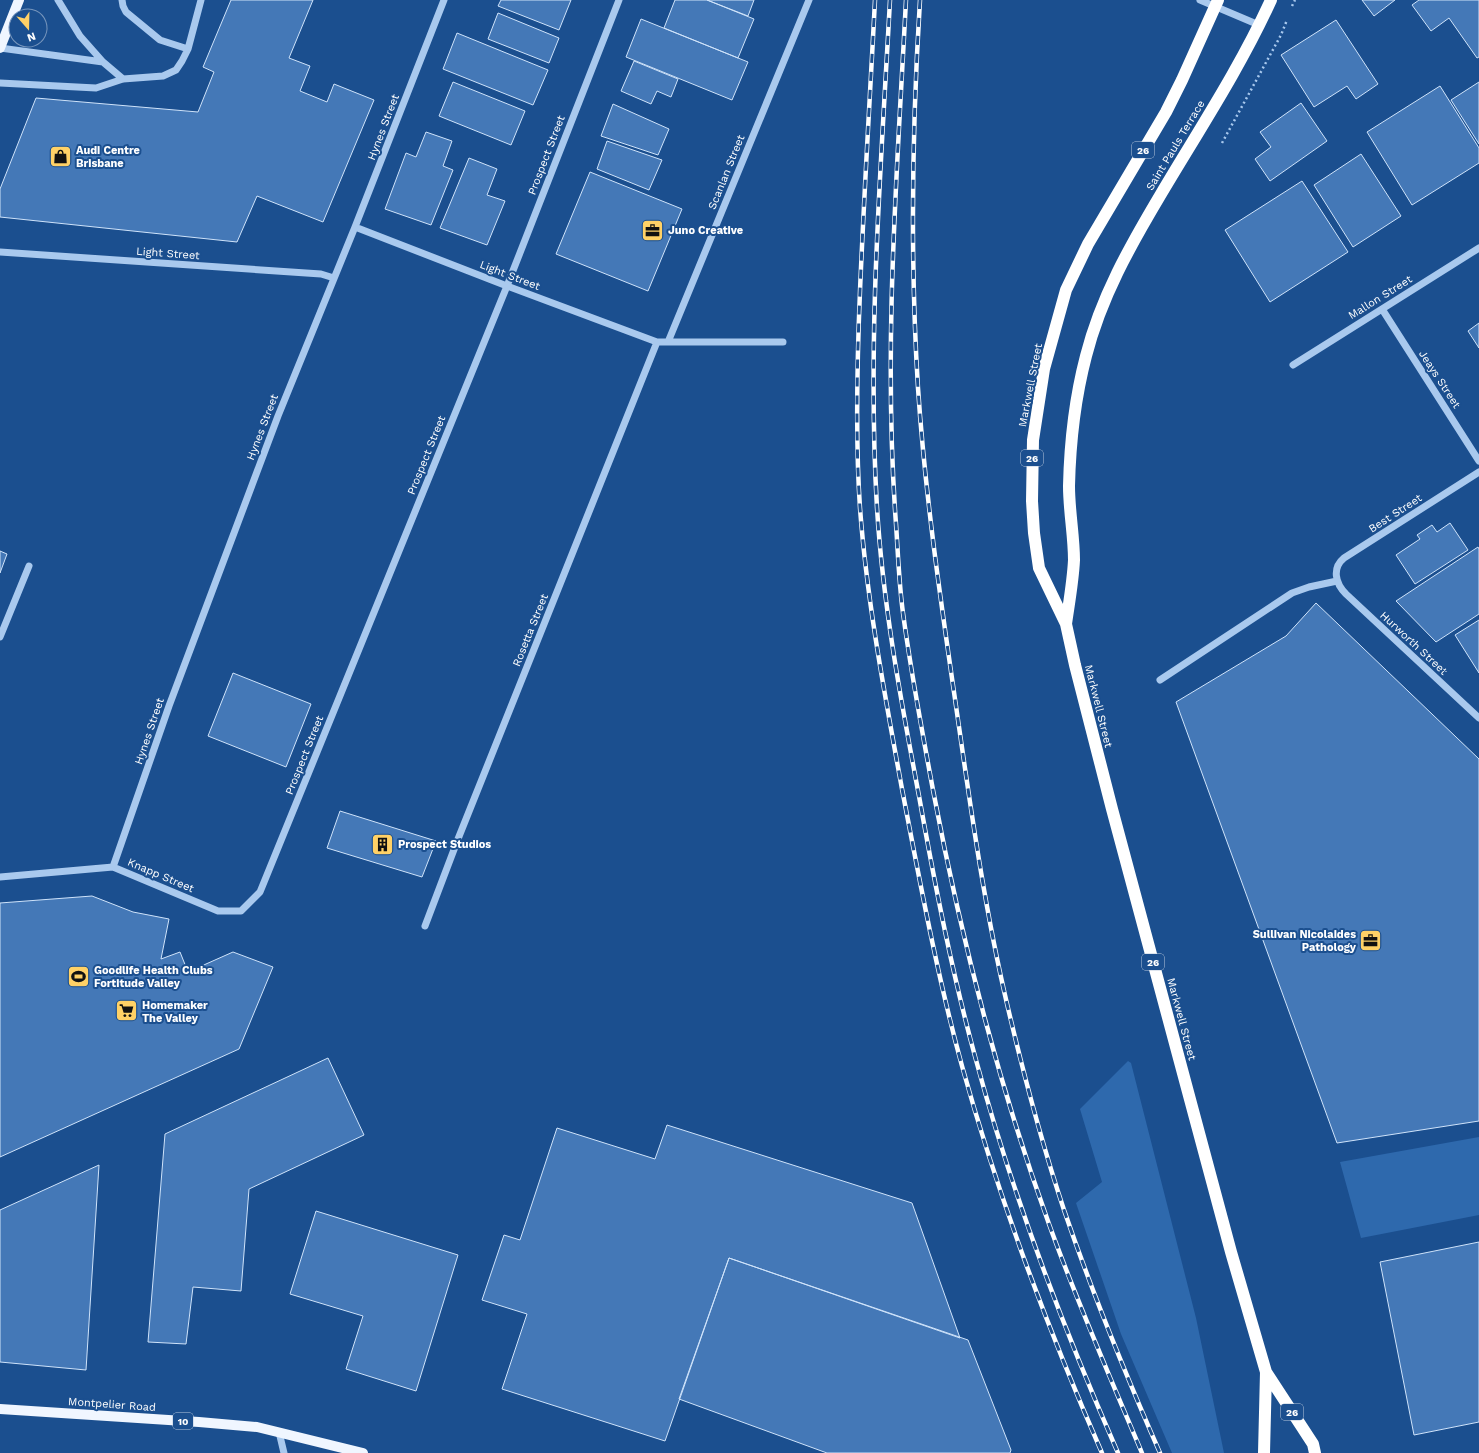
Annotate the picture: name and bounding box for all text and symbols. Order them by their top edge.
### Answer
north arrow [8,8,48,48]
text: N [25,29,37,44]
street label: Hynes Street [365,92,402,162]
street label: Saint Pauls Terrace [1143,98,1207,193]
street label: Prospect Street [525,113,568,197]
street label: Scanlan Street [706,133,748,211]
road number: 26 [1132,142,1154,158]
shop icon: Audi Centre Brisbane [47,143,73,169]
place label: Audi Centre Brisbane [76,144,140,170]
office icon: Juno Creative [639,217,665,243]
place label: Juno Creative [668,224,743,237]
street label: Light Street [136,245,201,262]
street label: Light Street [478,258,542,293]
street label: Mallon Street [1346,272,1415,322]
street label: Markwell Street [1016,342,1045,428]
street label: Jeays Street [1416,348,1463,411]
street label: Hynes Street [244,392,281,462]
street label: Prospect Street [405,413,448,497]
road number: 26 [1021,450,1043,466]
street label: Best Street [1366,491,1425,535]
street label: Rosetta Street [510,592,551,668]
street label: Hurworth Street [1377,609,1450,678]
street label: Markwell Street [1082,663,1115,749]
street label: Hynes Street [132,696,167,766]
street label: Prospect Street [283,713,326,797]
building icon: Prospect Studios [369,831,395,857]
place label: Prospect Studios [398,838,491,851]
street label: Knapp Street [126,856,196,895]
office icon: Sullivan Nicolaides Pathology [1358,927,1384,953]
place label: Sullivan Nicolaides Pathology [1253,928,1357,954]
road number: 26 [1142,954,1164,970]
sports icon: Goodlife Health Clubs Fortitude Valley [65,963,91,989]
place label: Goodlife Health Clubs Fortitude Valley [94,964,213,990]
street label: Markwell Street [1164,976,1199,1062]
supermarket icon: Homemaker The Valley [114,998,140,1024]
place label: Homemaker The Valley [142,999,208,1025]
street label: Montpelier Road [68,1395,156,1414]
road number: 26 [1281,1404,1303,1420]
road number: 10 [173,1413,193,1429]

